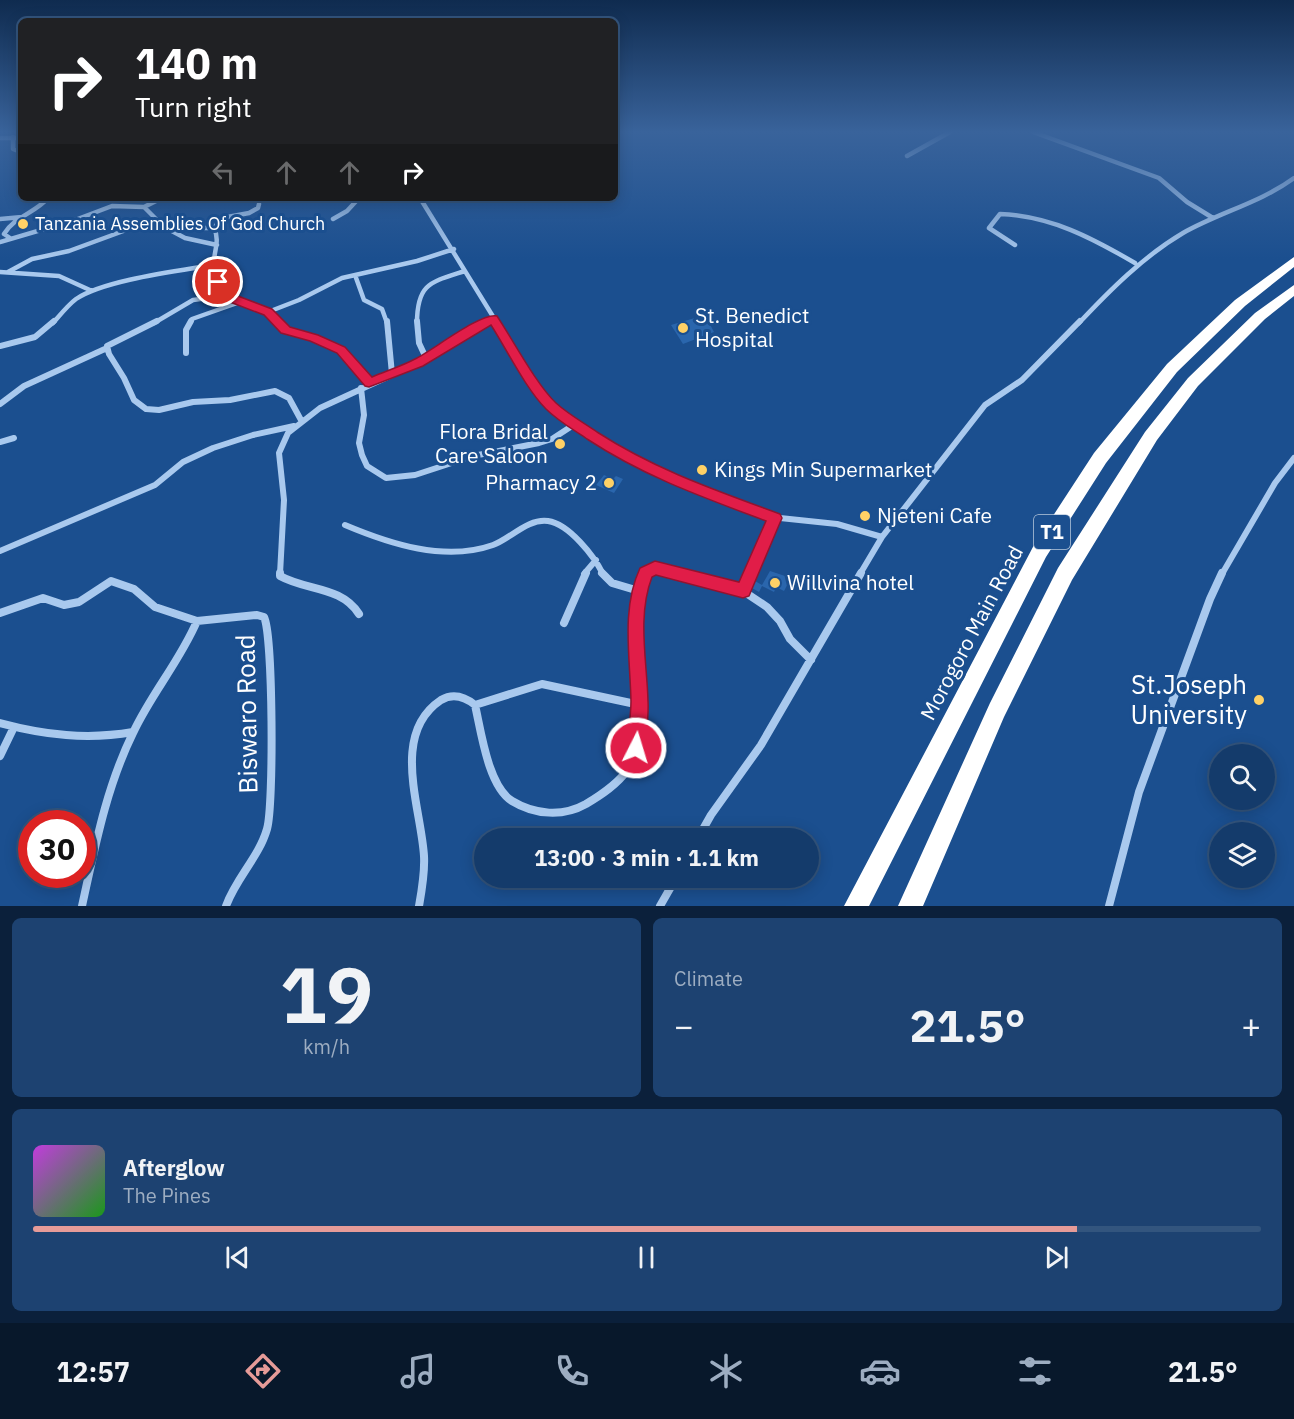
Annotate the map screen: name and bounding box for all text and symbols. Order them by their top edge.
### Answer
text: 140 m [135,36,258,91]
icon: right [36,42,114,120]
text: Turn right [135,89,252,124]
icon: left [207,156,240,189]
icon: ahead [270,156,303,189]
icon: ahead [333,156,366,189]
icon: right [396,156,429,189]
place label: Tanzania Assemblies Of God Church [35,212,325,235]
marker: Tanzania Assemblies Of God Church [16,217,30,231]
pin [192,256,243,307]
icon: arrive [201,265,234,298]
place label: St. Benedict Hospital [695,301,809,353]
marker: St. Benedict Hospital [676,321,690,335]
place label: Flora Bridal Care Saloon [435,417,548,469]
marker: Flora Bridal Care Saloon [553,437,567,451]
place label: Kings Min Supermarket [714,455,932,483]
marker: Kings Min Supermarket [695,463,709,477]
place label: Pharmacy 2 [485,468,597,496]
marker: Pharmacy 2 [602,476,616,490]
place label: Njeteni Cafe [877,501,992,529]
marker: Njeteni Cafe [858,509,872,523]
road number: T1 [1034,515,1070,549]
street label: Morogoro Main Road [913,540,1029,725]
place label: Willvina hotel [787,568,914,596]
marker: Willvina hotel [768,576,782,590]
street label: Biswaro Road [228,634,264,794]
place label: St.Joseph University [1130,667,1247,731]
marker: St.Joseph University [1252,693,1266,707]
position arrow [604,716,668,780]
map controls [1209,744,1275,888]
button: search [1209,744,1275,810]
speed limit sign: 30 [18,810,96,888]
button: layers [1209,822,1275,888]
text: 13:00 · 3 min · 1.1 km [534,843,759,872]
text: 19 [280,943,373,1044]
text: Climate [674,965,743,992]
text: 21.5° [909,996,1026,1054]
text: − [674,1004,694,1047]
text: + [1241,1004,1261,1047]
text: km/h [303,1033,350,1060]
text: Afterglow [123,1153,225,1182]
text: The Pines [123,1182,211,1209]
icon: previous [221,1241,254,1274]
icon: pause [630,1241,663,1274]
icon: next [1040,1241,1073,1274]
icon: directions [242,1350,284,1392]
icon: music [397,1350,439,1392]
icon: phone [551,1350,593,1392]
icon: climate [705,1350,747,1392]
icon: car [859,1350,901,1392]
icon: filters [1014,1350,1056,1392]
text: 12:57 [56,1354,130,1389]
text: 21.5° [1168,1354,1238,1389]

